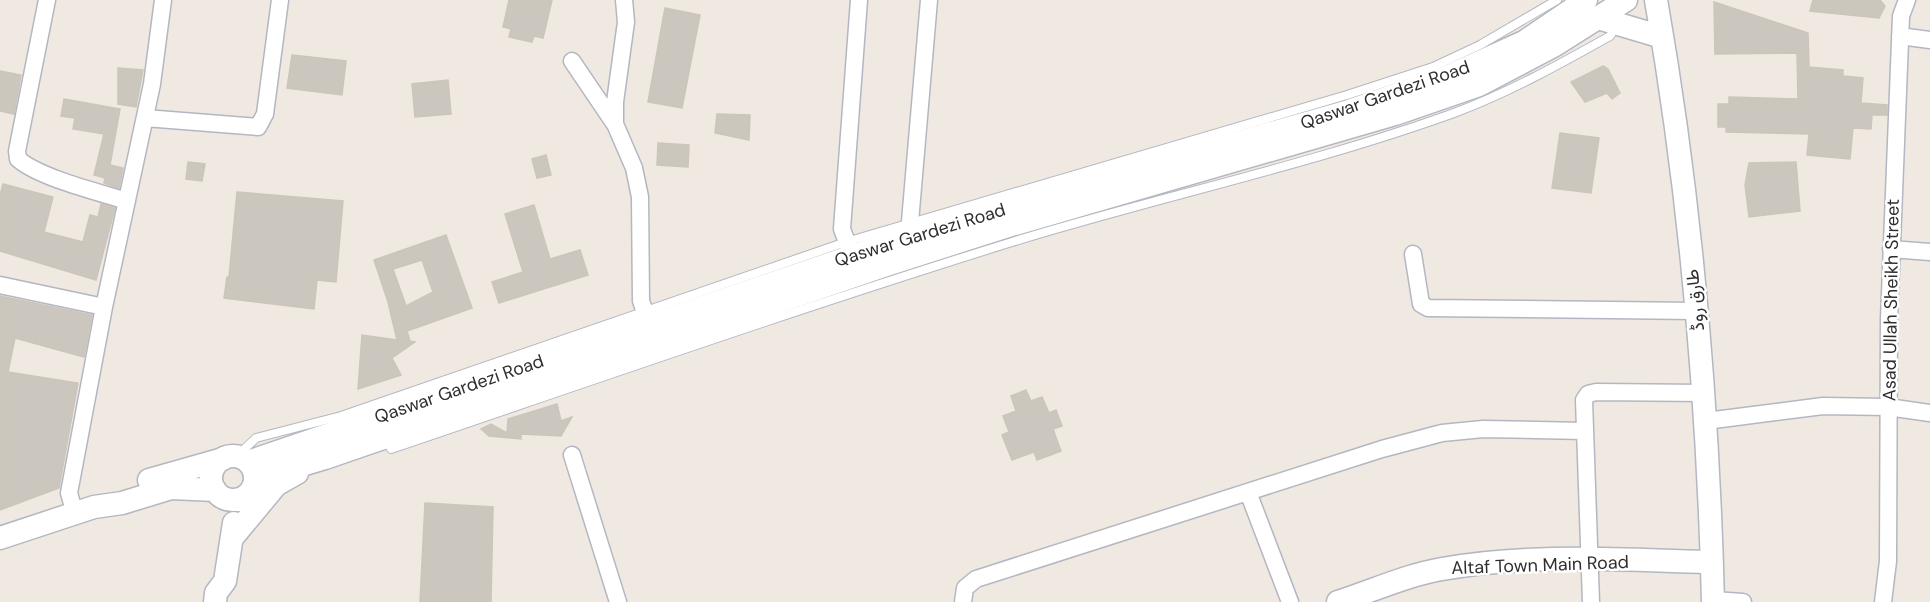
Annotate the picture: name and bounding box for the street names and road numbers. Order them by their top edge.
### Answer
street label: Qaswar Gardezi Road [1297,55,1473,135]
street label: Qaswar Gardezi Road [832,198,1008,272]
street label: Asad Ullah Sheikh Street [1877,199,1905,401]
street label: طارق روڈ [1680,268,1710,332]
street label: Qaswar Gardezi Road [371,349,547,429]
street label: Altaf Town Main Road [1451,550,1629,580]

